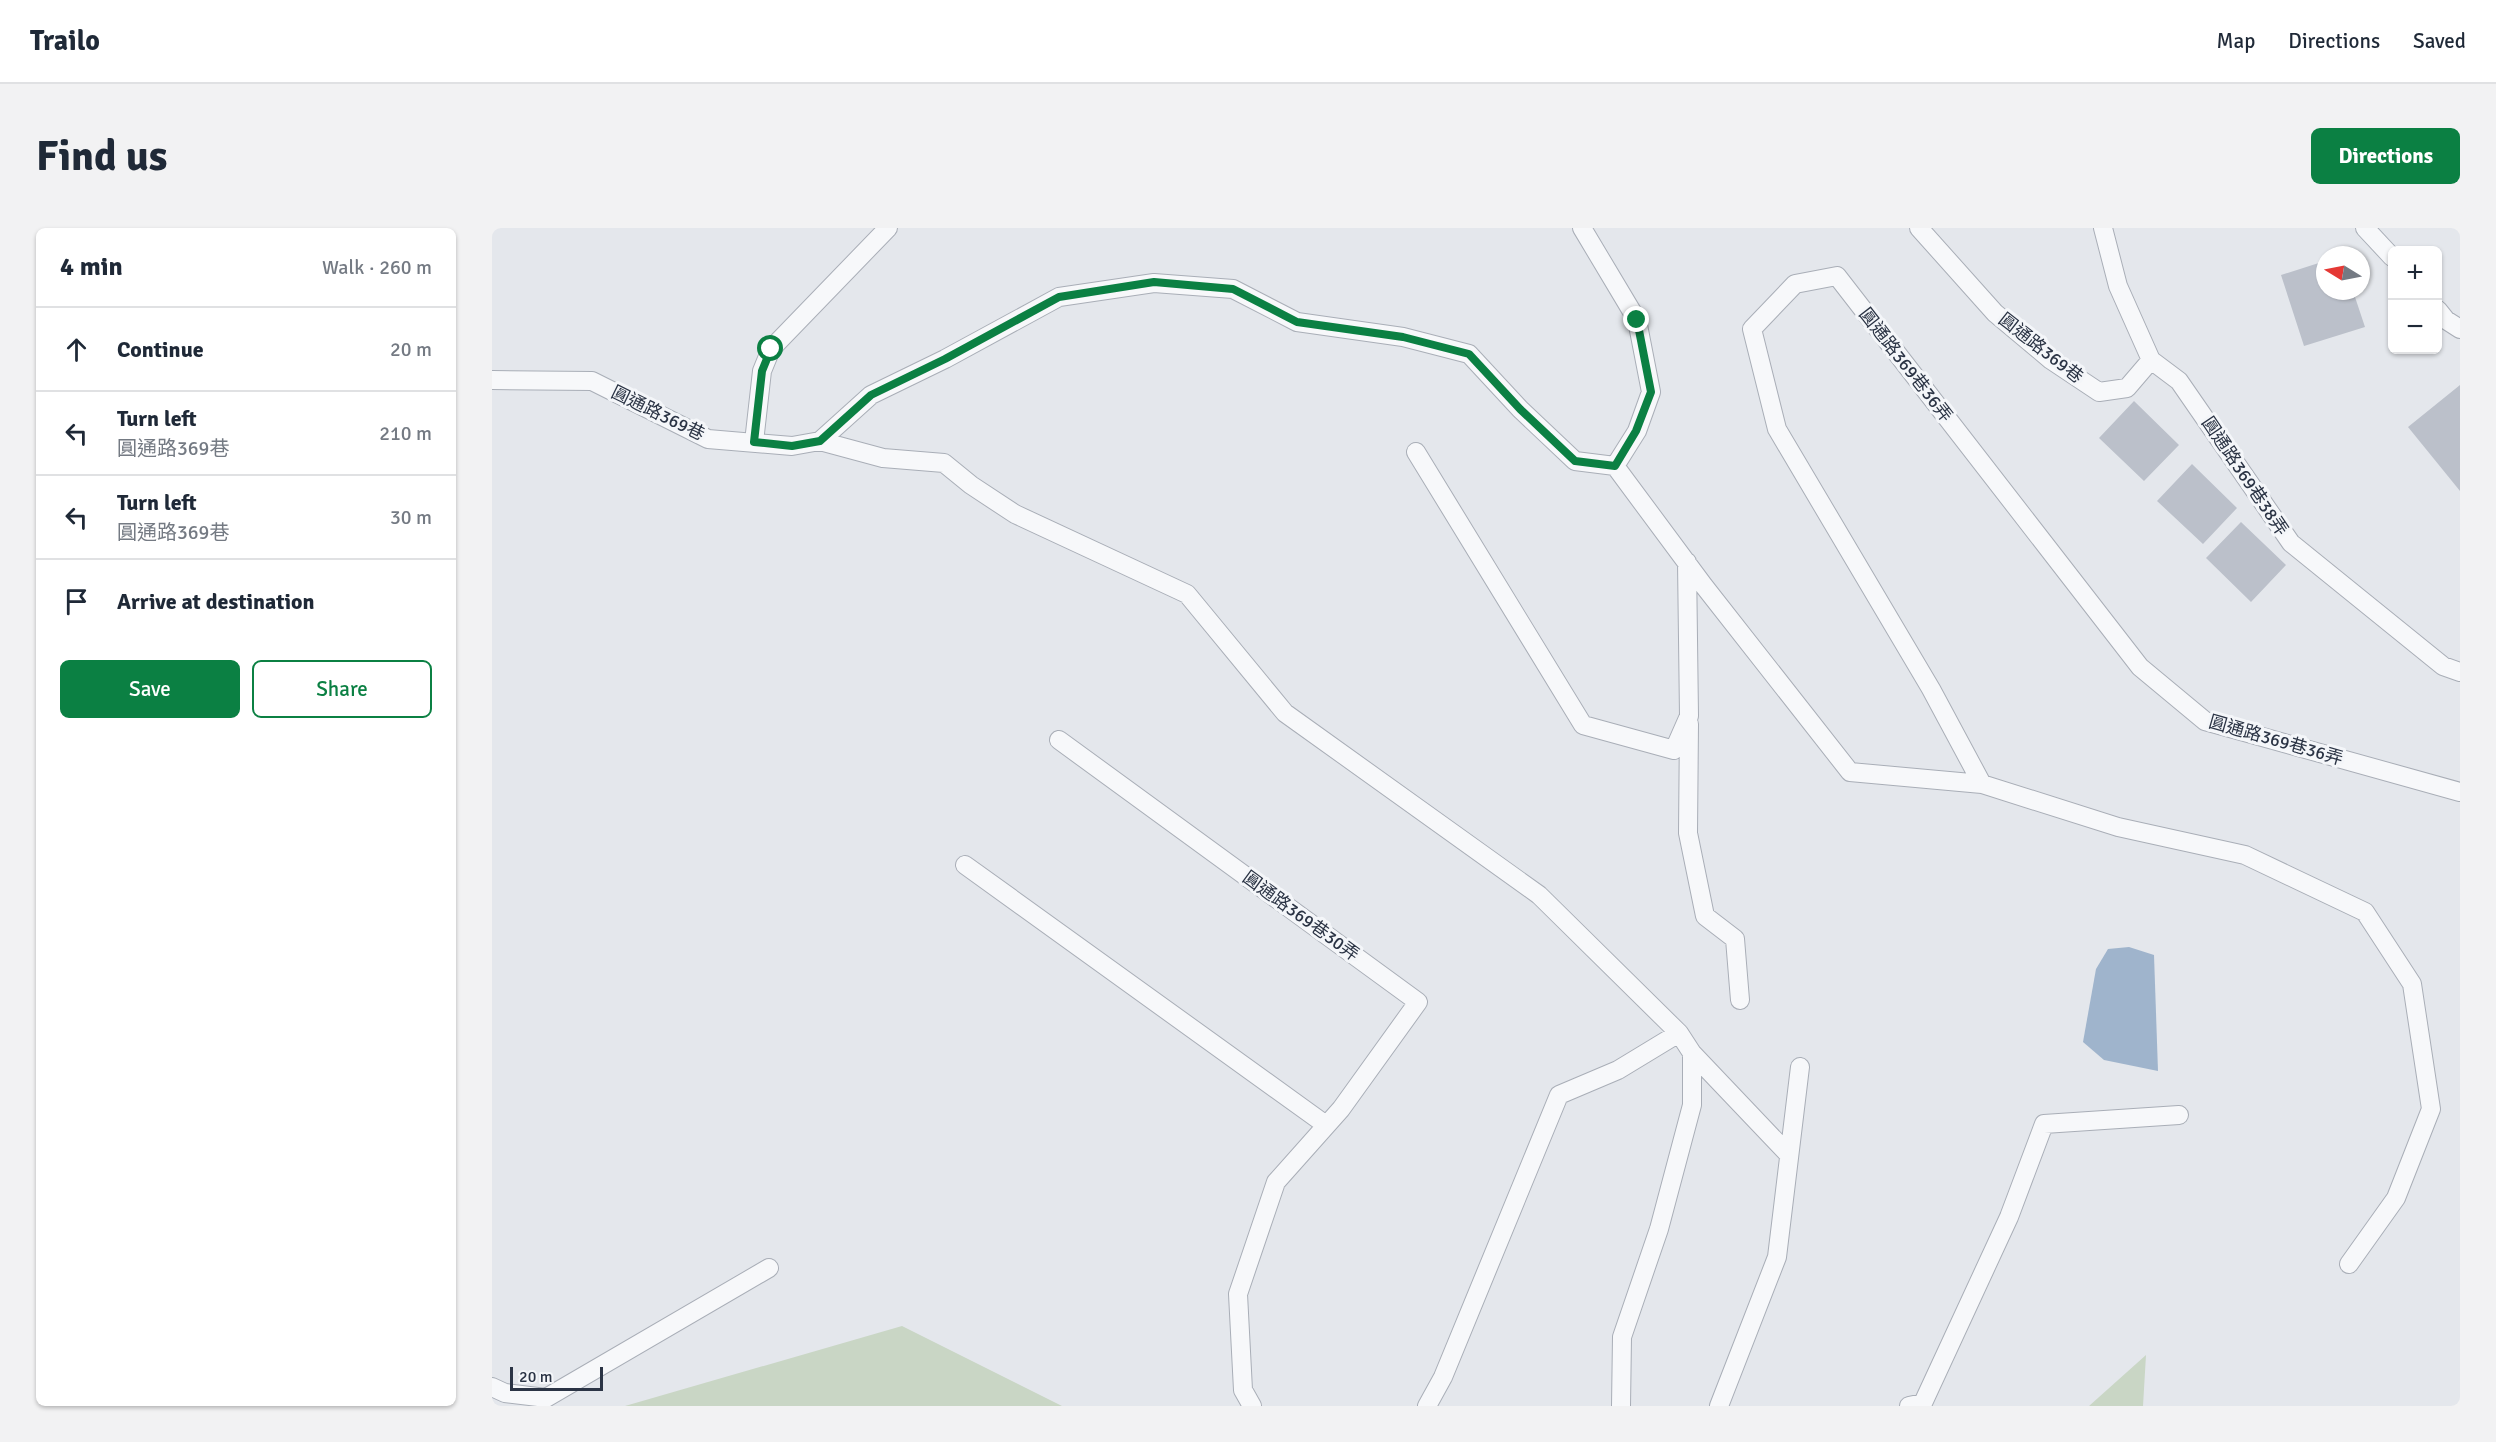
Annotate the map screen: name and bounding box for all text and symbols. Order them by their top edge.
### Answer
text: Trailo [30,24,100,58]
text: Map [2217,28,2255,54]
text: Directions [2288,28,2380,54]
text: Saved [2413,28,2466,54]
button: Directions [2311,128,2460,184]
text: Find us [36,131,167,182]
north arrow [2316,246,2370,300]
map controls [2388,246,2442,354]
button: + [2388,246,2442,300]
text: 4 min [60,251,123,283]
text: Walk · 260 m [322,255,432,280]
button: − [2388,300,2442,354]
street label: 圓通路369巷36弄 [1855,304,1957,426]
route end [1623,306,1649,332]
street label: 圓通路369巷 [1994,308,2088,388]
icon: ahead [60,333,93,366]
route start [757,335,783,361]
text: Continue [117,336,204,363]
text: 20 m [390,337,432,362]
street label: 圓通路369巷 [608,381,708,445]
text: Turn left [117,405,197,432]
street label: 圓通路369巷38弄 [2197,412,2293,540]
icon: left [60,417,93,450]
text: 210 m [379,421,432,446]
text: 圓通路369巷 [117,436,229,461]
text: Turn left [117,489,197,516]
icon: left [60,501,93,534]
text: 30 m [390,505,432,530]
text: 圓通路369巷 [117,520,229,545]
icon: arrive [60,585,93,618]
text: Arrive at destination [117,588,314,615]
button: Save [60,660,240,718]
button: Share [252,660,432,718]
street label: 圓通路369巷36弄 [2206,710,2346,770]
street label: 圓通路369巷30弄 [1238,866,1364,966]
scale bar [510,1364,603,1392]
text: 20 m [519,1367,553,1387]

